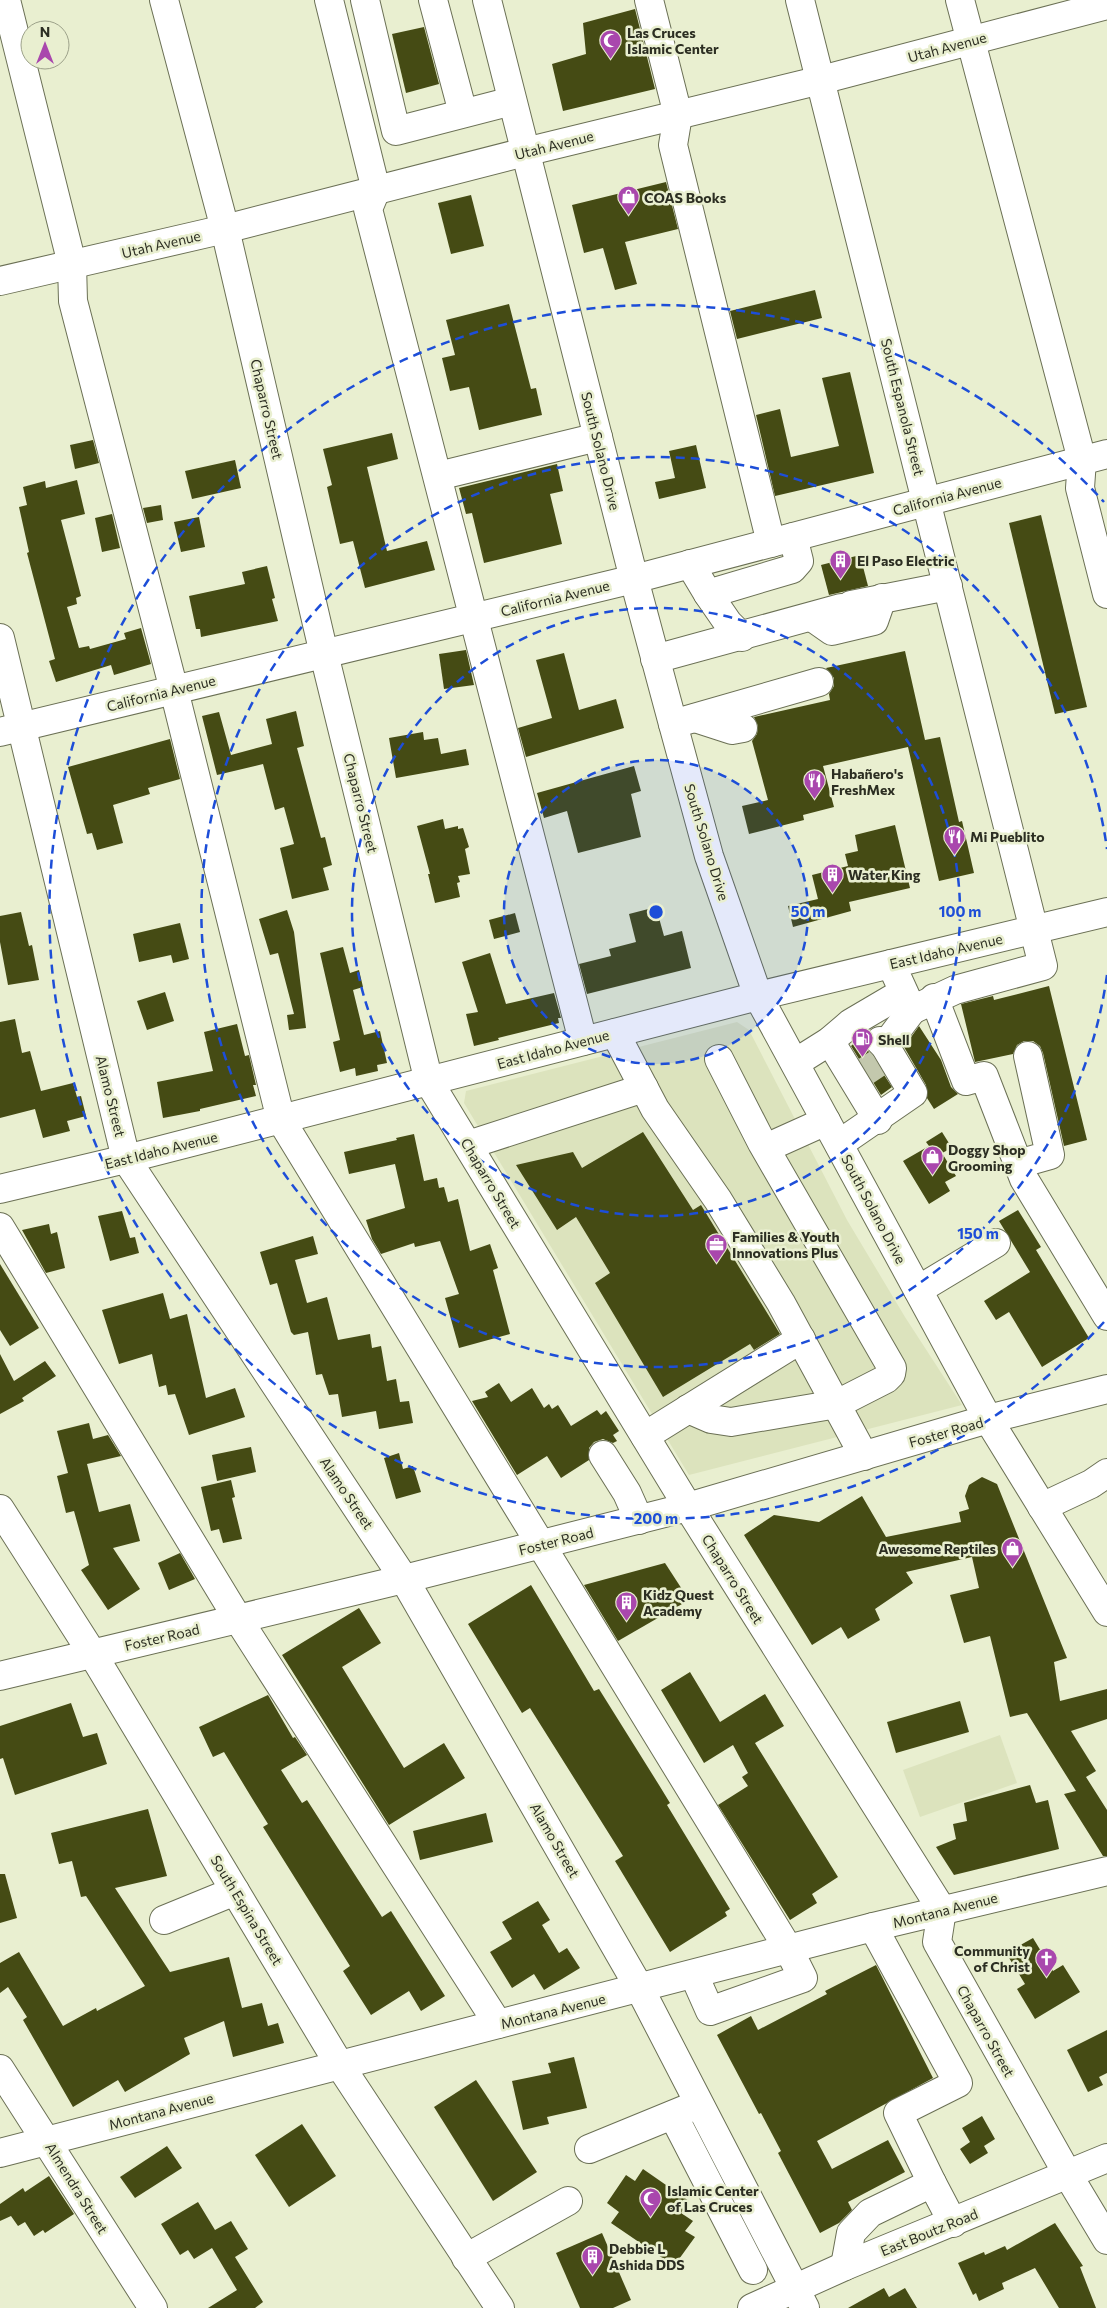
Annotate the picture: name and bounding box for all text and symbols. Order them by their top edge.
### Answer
north arrow [20,20,70,70]
text: N [40,23,50,40]
place label: Las Cruces Islamic Center [627,24,719,57]
mosque icon: Las Cruces Islamic Center [599,28,623,59]
street label: Utah Avenue [906,28,988,66]
street label: Utah Avenue [513,127,595,163]
shop icon: COAS Books [616,185,640,216]
place label: COAS Books [644,189,727,206]
street label: Utah Avenue [120,227,202,261]
street label: South Espanola Street [878,337,928,478]
street label: Chaparro Street [247,357,287,461]
street label: South Solano Drive [578,390,624,512]
street label: California Avenue [891,473,1003,519]
building icon: El Paso Electric [829,548,853,579]
place label: El Paso Electric [857,552,955,569]
street label: California Avenue [499,576,611,620]
street label: California Avenue [105,671,217,715]
street label: Chaparro Street [340,751,382,855]
place label: Habañero's FreshMex [831,765,904,798]
restaurant icon: Habañero's FreshMex [803,769,827,800]
street label: South Solano Drive [681,782,733,902]
restaurant icon: Mi Pueblito [942,824,966,855]
place label: Mi Pueblito [970,828,1045,845]
building icon: Water King [820,862,844,893]
place label: Water King [848,866,921,883]
text: 50 m [791,902,825,920]
text: 100 m [939,902,981,920]
centre of rings [647,903,665,921]
street label: East Idaho Avenue [888,930,1004,972]
street label: East Idaho Avenue [495,1026,611,1072]
fuel station icon: Shell [850,1027,874,1058]
place label: Shell [878,1031,910,1048]
street label: Alamo Street [93,1053,129,1139]
street label: East Idaho Avenue [103,1128,219,1172]
street label: Chaparro Street [457,1135,525,1231]
place label: Doggy Shop Grooming [948,1141,1026,1174]
shop icon: Doggy Shop Grooming [920,1145,944,1176]
street label: South Solano Drive [838,1152,910,1266]
text: 150 m [957,1224,999,1242]
place label: Families & Youth Innovations Plus [732,1228,840,1261]
office icon: Families & Youth Innovations Plus [704,1232,728,1263]
street label: Foster Road [907,1413,985,1451]
street label: Alamo Street [317,1454,378,1533]
text: 200 m [634,1509,678,1527]
street label: Foster Road [517,1524,595,1558]
street label: Chaparro Street [699,1531,767,1627]
shop icon: Awesome Reptiles [1000,1536,1024,1567]
place label: Awesome Reptiles [878,1540,996,1557]
place label: Kidz Quest Academy [643,1586,714,1619]
building icon: Kidz Quest Academy [615,1590,639,1621]
street label: Foster Road [123,1620,201,1654]
street label: Alamo Street [527,1800,583,1881]
street label: South Espina Street [208,1852,287,1968]
street label: Montana Avenue [891,1889,999,1931]
place label: Community of Christ [954,1942,1030,1975]
church icon: Community of Christ [1034,1946,1058,1977]
street label: Chaparro Street [954,1982,1018,2080]
street label: Montana Avenue [499,1990,607,2032]
street label: Montana Avenue [107,2089,215,2133]
street label: Almendra Street [42,2139,112,2237]
place label: Islamic Center of Las Cruces [667,2182,759,2215]
mosque icon: Islamic Center of Las Cruces [639,2186,663,2217]
street label: East Boutz Road [878,2205,980,2259]
place label: Debbie L Ashida DDS [609,2240,685,2273]
building icon: Debbie L Ashida DDS [581,2244,605,2275]

